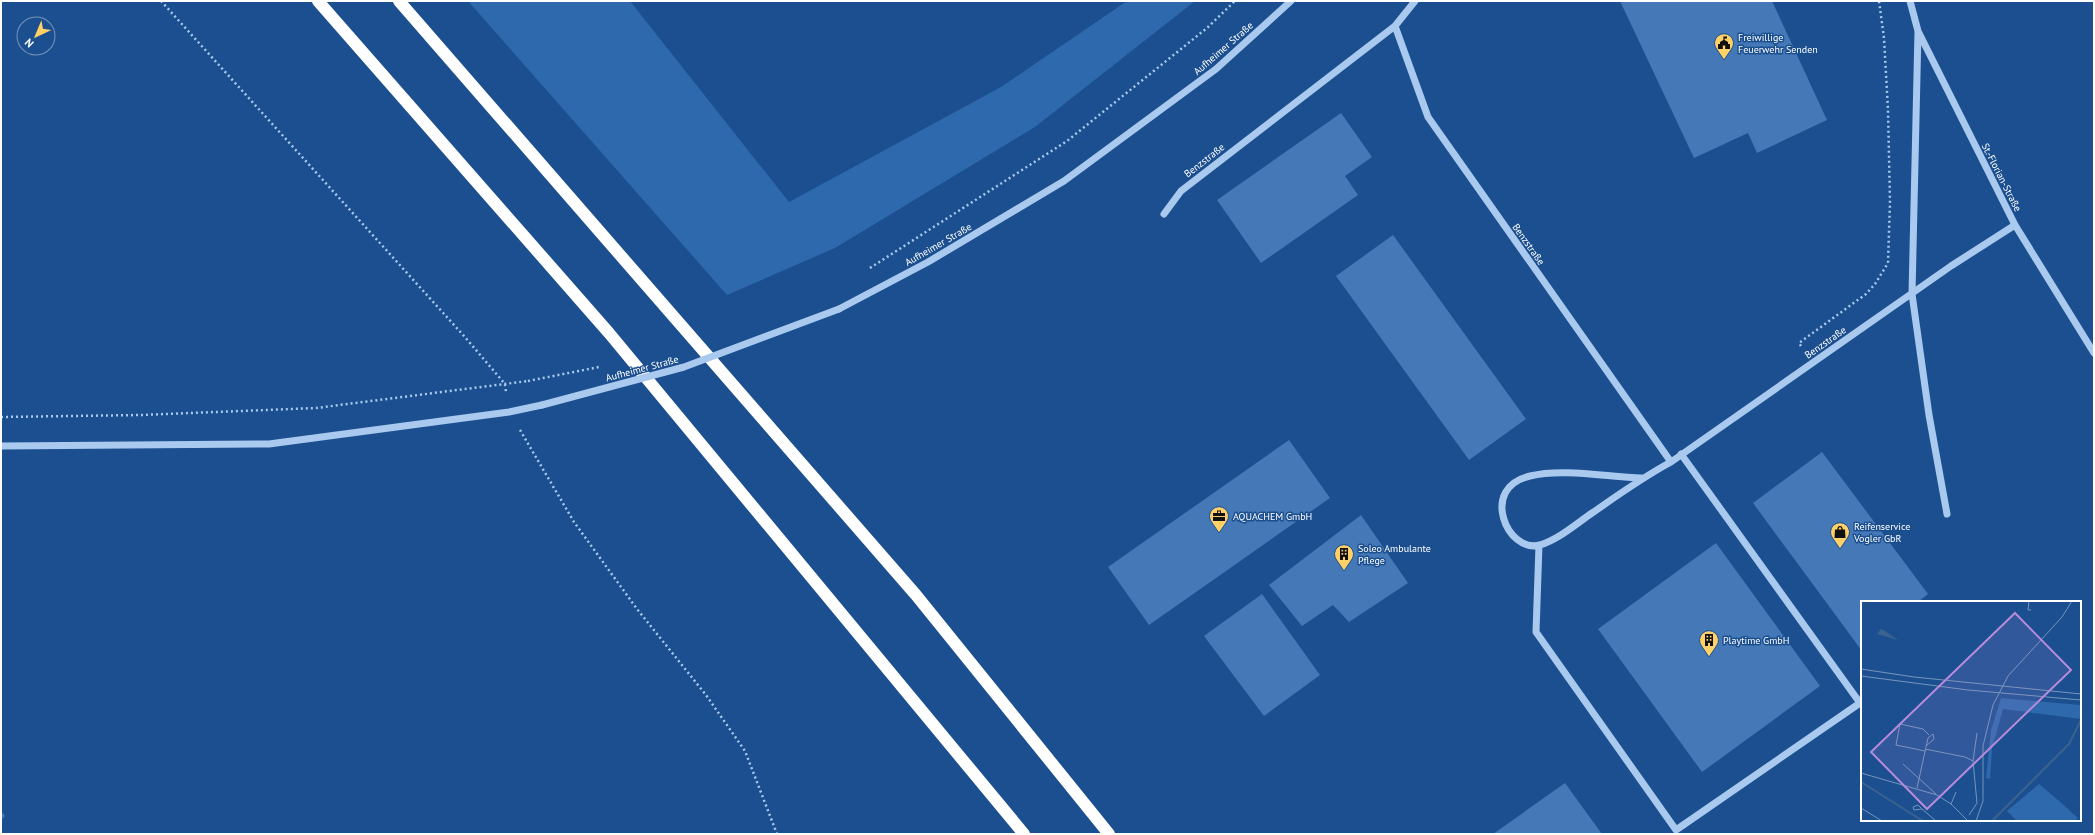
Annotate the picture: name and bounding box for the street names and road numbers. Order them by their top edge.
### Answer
street label: Aufheimer Straße [1191,19,1256,78]
street label: Benzstraße [1181,141,1227,180]
street label: St.-Florian-Straße [1979,141,2024,214]
street label: Aufheimer Straße [903,220,974,269]
street label: Benzstraße [1510,221,1548,268]
street label: Benzstraße [1802,323,1849,361]
street label: Aufheimer Straße [604,352,680,384]

